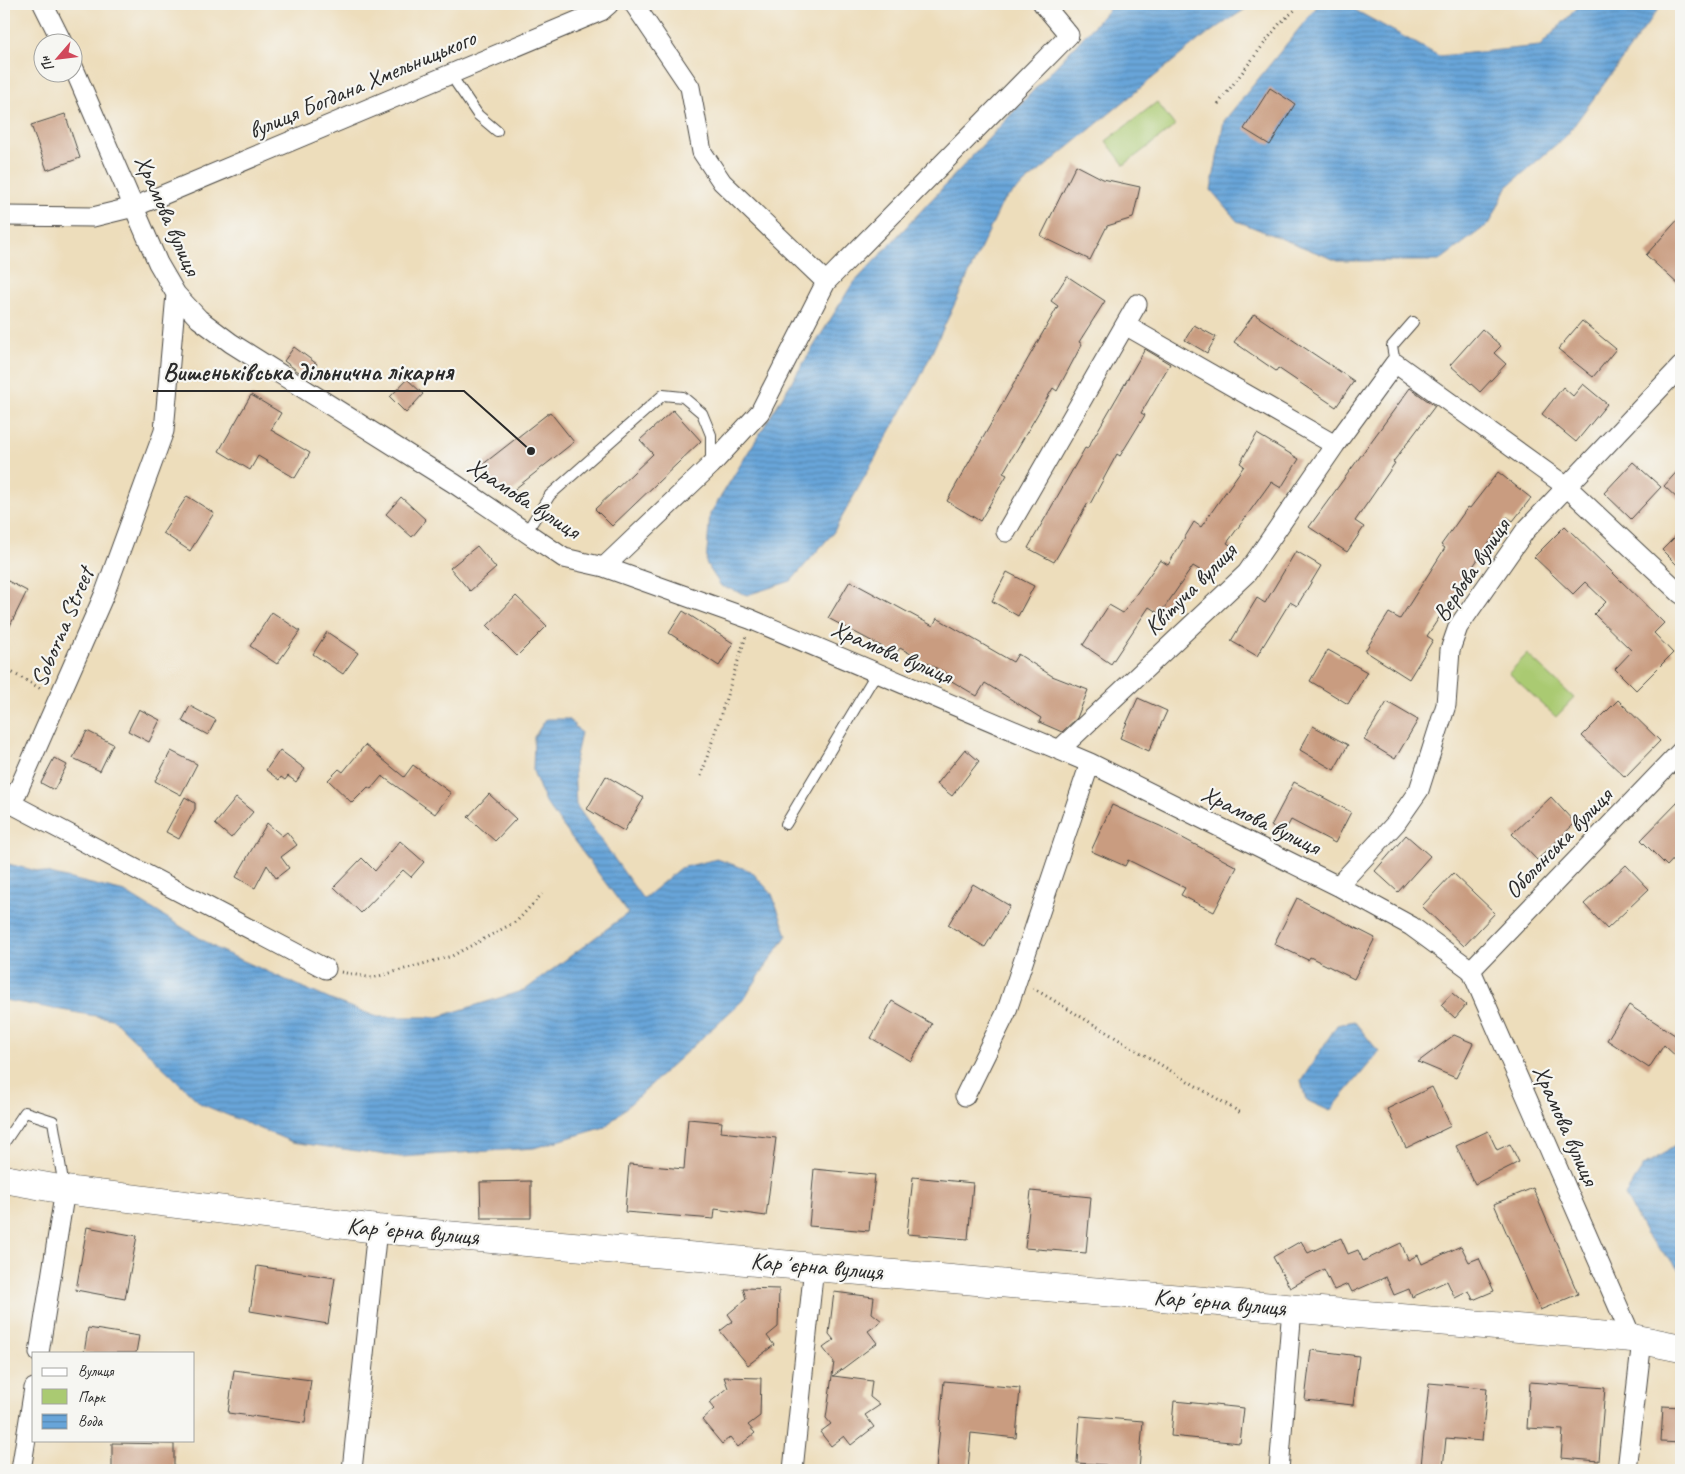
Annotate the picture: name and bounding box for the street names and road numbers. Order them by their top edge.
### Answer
street label: вулиця Богдана Хмельницького [244,22,482,145]
street label: Храмова вулиця [128,150,209,281]
street label: Храмова вулиця [462,450,588,547]
street label: Вербова вулиця [1426,511,1517,627]
street label: Квітуча вулиця [1138,535,1244,641]
street label: Soborna Street [24,560,102,691]
street label: Храмова вулиця [827,613,959,692]
street label: Храмова вулиця [1197,778,1327,862]
street label: Оболонська вулиця [1498,780,1620,905]
street label: Храмова вулиця [1526,1060,1607,1191]
street label: Карʼєрна вулиця [346,1210,482,1252]
street label: Карʼєрна вулиця [750,1245,886,1287]
street label: Карʼєрна вулиця [1153,1281,1289,1323]

